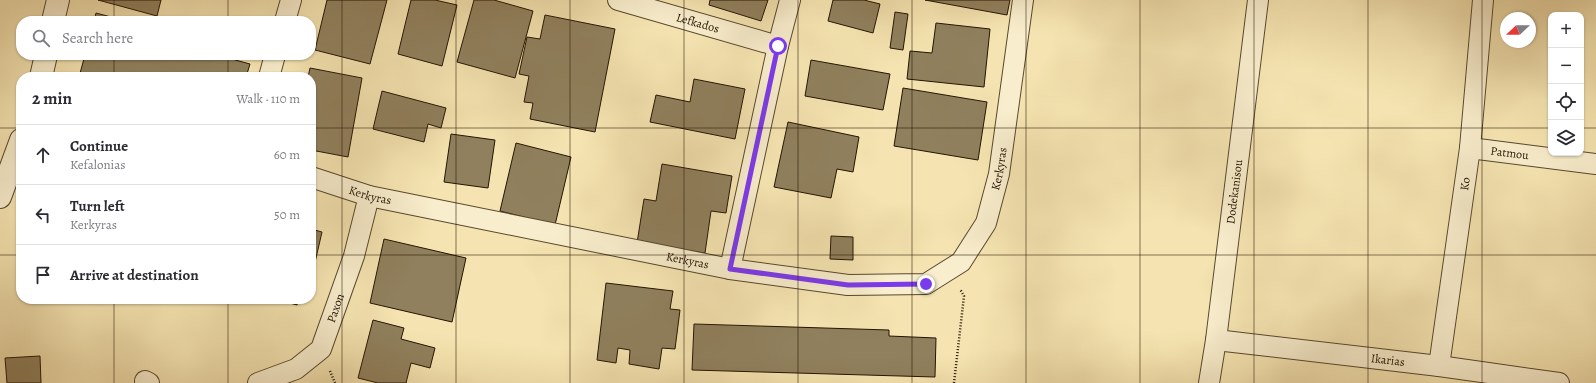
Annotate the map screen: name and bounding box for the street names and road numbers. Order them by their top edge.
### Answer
street label: Lefkados [674,9,721,37]
street label: Patmou [1490,143,1530,163]
street label: Kerkyras [987,146,1011,192]
street label: Dodekanisou [1222,158,1246,225]
street label: Ko [1456,176,1474,191]
street label: Kerkyras [347,182,393,208]
street label: Kerkyras [665,248,711,273]
street label: Paxon [323,291,348,325]
street label: Ikarias [1370,350,1406,370]

